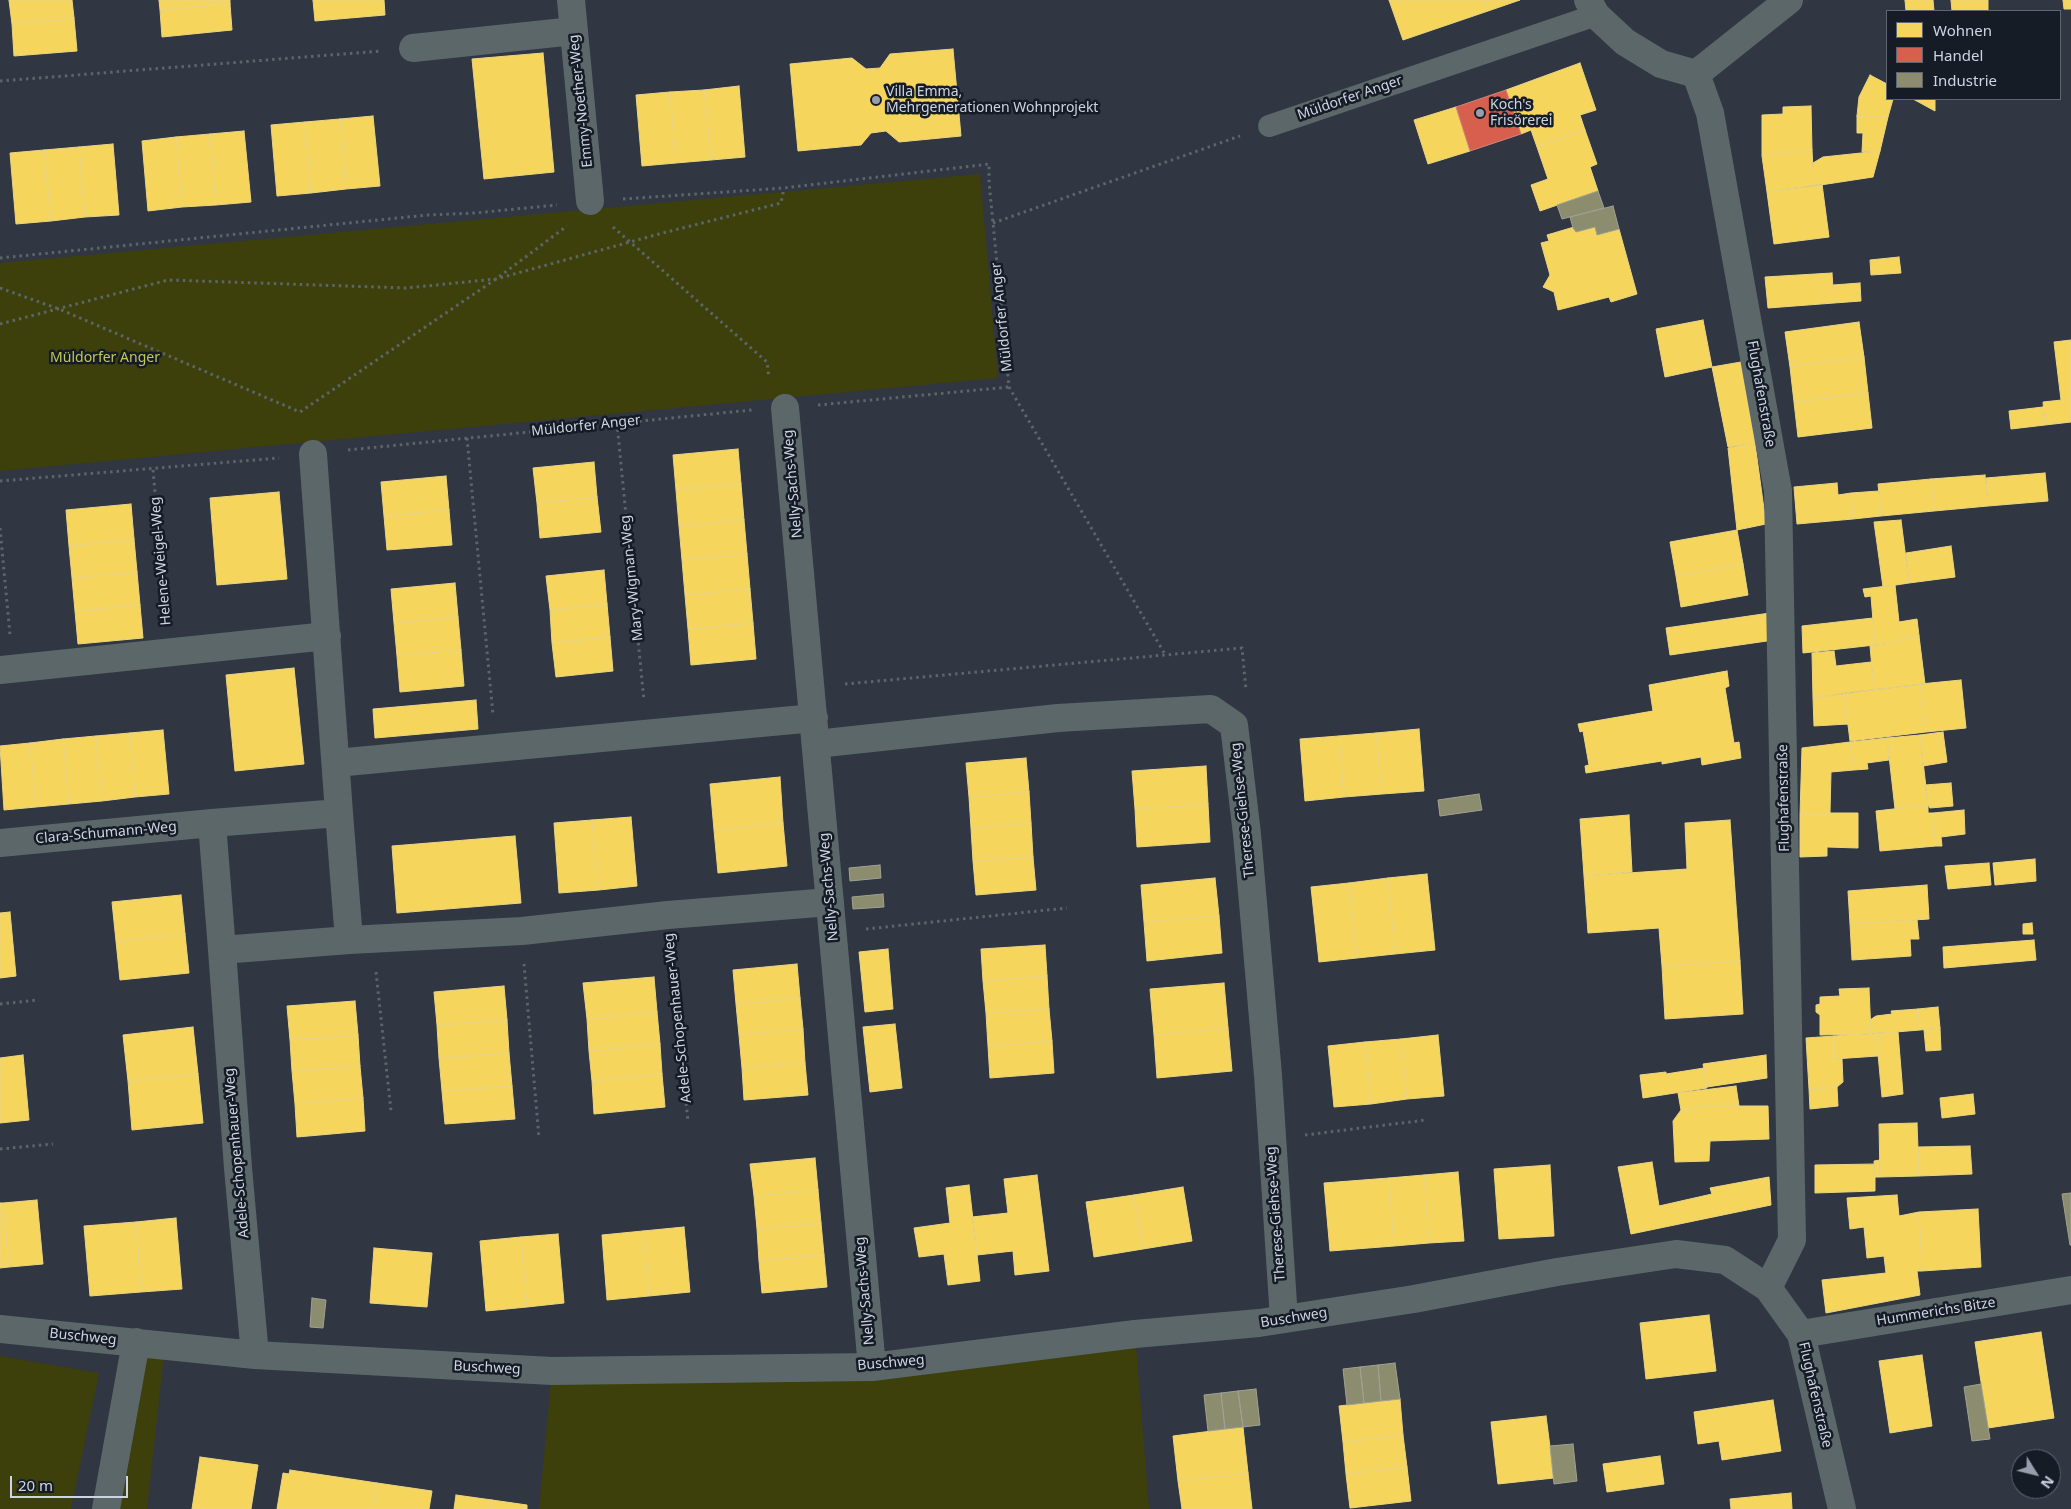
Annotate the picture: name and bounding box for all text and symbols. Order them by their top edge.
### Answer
legend [1886,10,2061,100]
text: Wohnen [1933,20,1992,40]
street label: Emmy-Noether-Weg [566,34,596,168]
text: Handel [1933,45,1983,65]
text: Industrie [1933,70,1997,90]
street label: Müldorfer Anger [1295,72,1405,124]
place label: Villa Emma, Mehrgenerationen Wohnprojekt [886,84,1098,116]
marker: Villa Emma, Mehrgenerationen Wohnprojekt [870,94,882,106]
place label: Koch's Frisörerei [1490,97,1552,130]
marker: Koch's Frisörerei [1474,107,1486,119]
street label: Müldorfer Anger [988,262,1016,372]
street label: Flughafenstraße [1743,339,1779,449]
park label: Müldorfer Anger [50,350,160,366]
street label: Müldorfer Anger [531,412,641,440]
street label: Nelly-Sachs-Weg [780,429,806,539]
street label: Helene-Weigel-Weg [147,496,175,626]
street label: Mary-Wigman-Weg [617,514,647,642]
street label: Therese-Giehse-Weg [1228,742,1258,878]
street label: Flughafenstraße [1775,744,1793,852]
street label: Clara-Schumann-Weg [35,818,177,848]
street label: Nelly-Sachs-Weg [816,832,842,942]
street label: Adele-Schopenhauer-Weg [661,932,695,1104]
street label: Adele-Schopenhauer-Weg [221,1067,253,1239]
street label: Therese-Giehse-Weg [1263,1146,1289,1282]
street label: Nelly-Sachs-Weg [852,1236,878,1346]
street label: Hummerichs Bitze [1875,1294,1997,1330]
street label: Buschweg [1259,1304,1329,1332]
street label: Buschweg [49,1325,117,1349]
street label: Flughafenstraße [1795,1341,1835,1449]
street label: Buschweg [857,1352,925,1374]
street label: Buschweg [453,1358,521,1378]
north arrow [2011,1449,2061,1499]
scale bar [12,1466,130,1498]
text: N [2037,1472,2059,1493]
text: 20 m [18,1475,53,1495]

